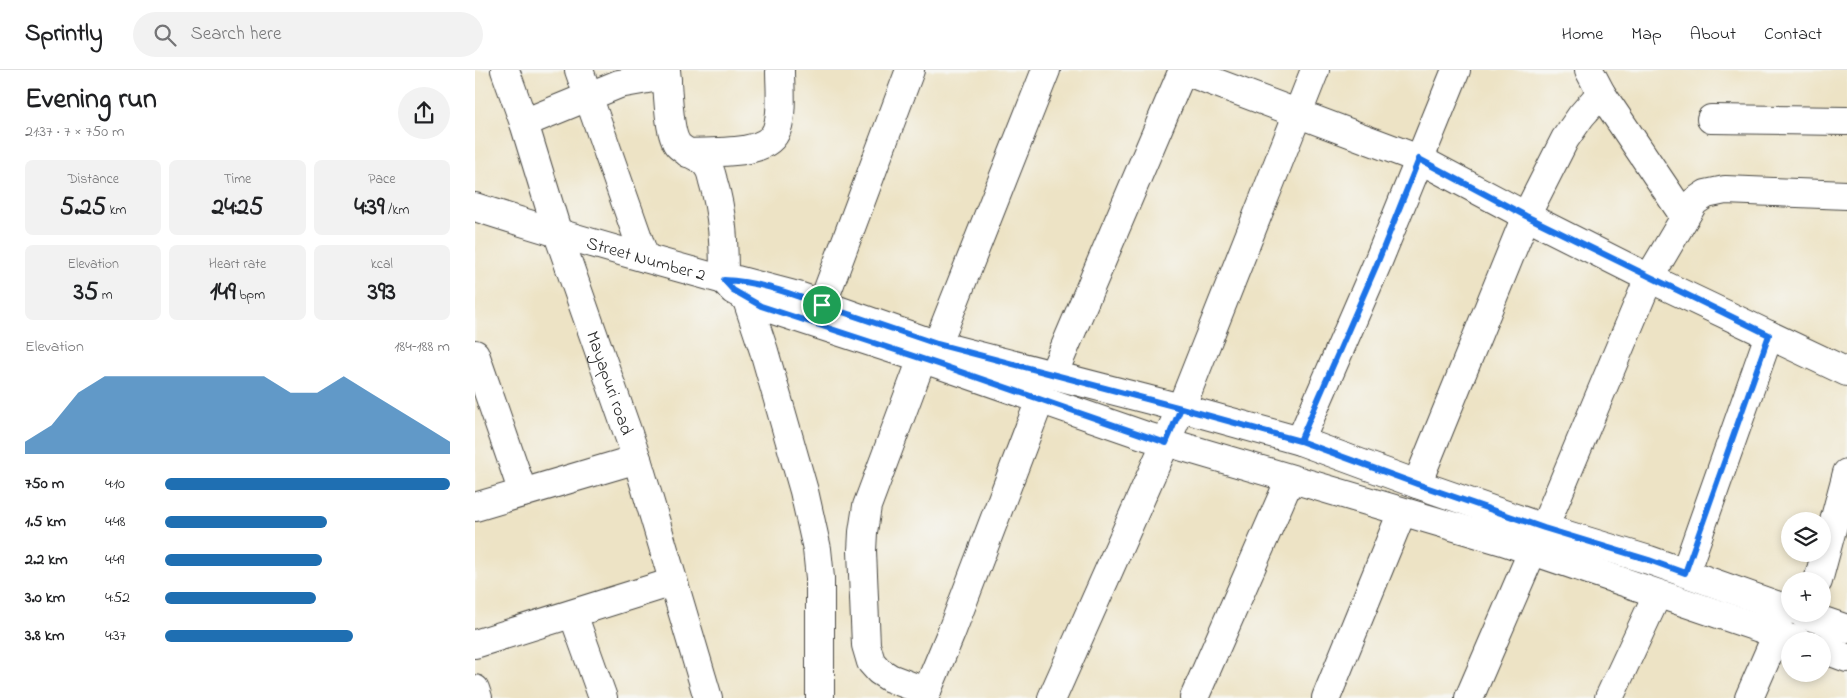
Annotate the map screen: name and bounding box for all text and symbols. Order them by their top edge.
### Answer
search box [133,12,483,57]
text: Sprintly [25,17,103,52]
icon: search [151,21,179,49]
text: Search here [191,21,282,48]
text: Home [1562,22,1603,48]
text: Map [1631,22,1662,48]
text: About [1690,22,1736,48]
text: Contact [1764,22,1822,48]
text: Evening run [25,80,157,121]
button: share [398,87,450,139]
text: 21:37 · 7 × 750 m [25,120,125,144]
text: Distance [67,169,119,190]
text: Time [224,169,251,190]
text: Pace [368,169,395,190]
text: 5.25 [60,190,106,226]
text: 24:25 [212,190,263,226]
text: 4:39 [354,190,385,226]
text: km [106,200,126,221]
text: /km [385,200,409,221]
street label: Street Number 2 [583,231,709,289]
text: Elevation [67,254,119,275]
text: Heart rate [209,254,266,275]
text: kcal [371,254,393,275]
text: 35 [74,275,98,311]
text: 149 [210,275,236,311]
text: 393 [368,275,396,311]
pin [801,284,843,326]
text: m [98,285,113,306]
text: bpm [236,285,265,306]
icon: arrive [808,291,836,319]
street label: Mayapuri road [578,328,639,439]
text: Elevation [25,335,84,359]
text: 184–188 m [394,335,450,359]
text: 750 m [25,472,64,496]
text: 4:10 [105,472,125,496]
text: 1.5 km [25,510,66,534]
text: 4:48 [105,510,126,534]
map controls [1781,512,1831,682]
button: layers [1781,512,1831,562]
text: 2.2 km [25,548,68,572]
text: 4:49 [105,548,124,572]
button: + [1781,572,1831,622]
text: 3.0 km [25,586,65,610]
text: 4:52 [105,586,130,610]
text: 3.8 km [25,624,64,648]
text: 4:37 [105,624,126,648]
button: − [1781,632,1831,682]

